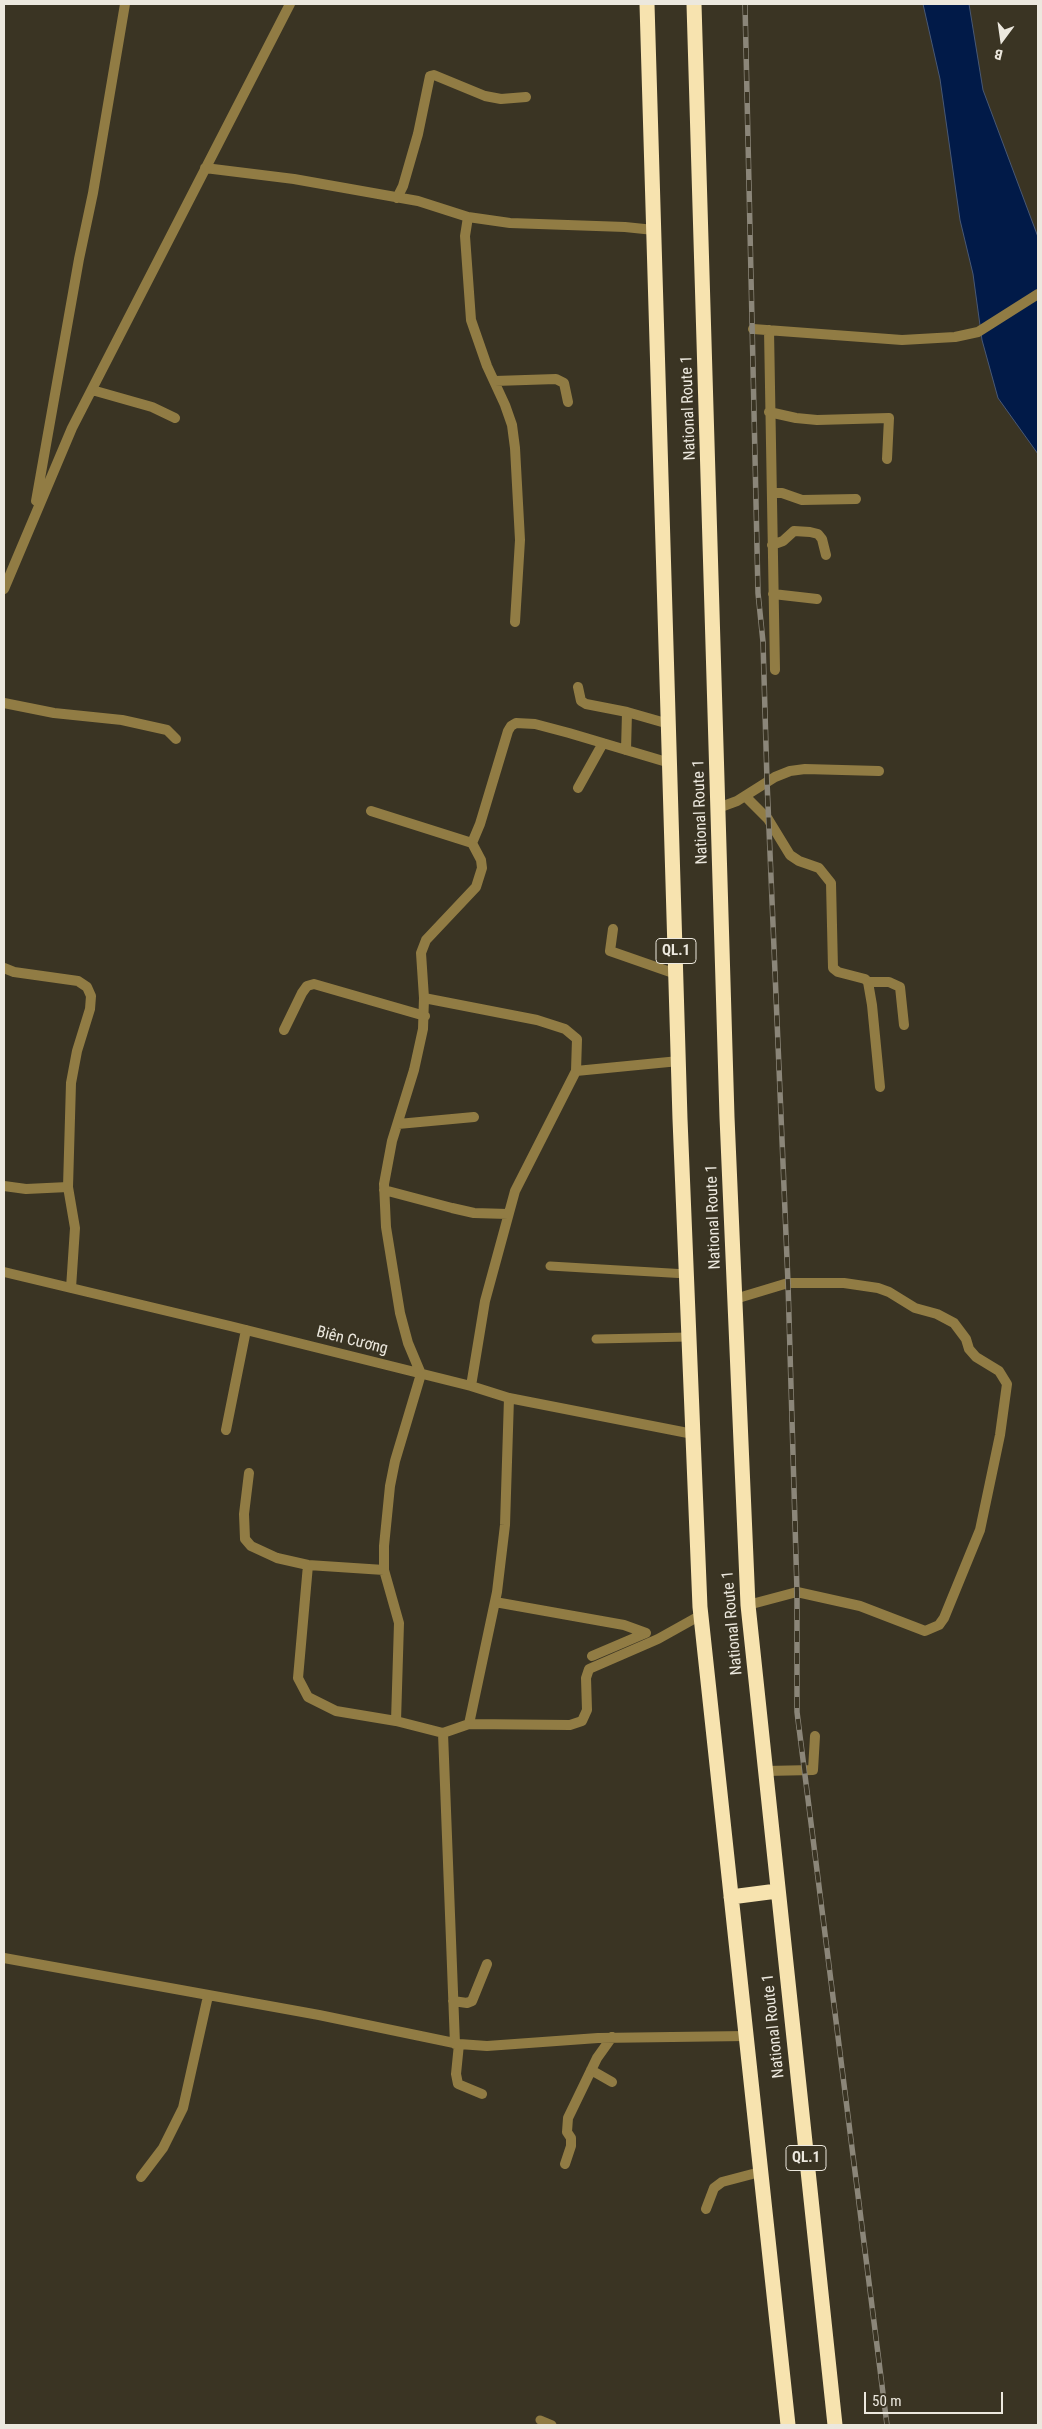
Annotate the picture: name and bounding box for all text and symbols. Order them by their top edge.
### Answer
north arrow [977,15,1027,65]
text: B [993,46,1004,63]
street label: National Route 1 [678,355,700,461]
street label: National Route 1 [690,759,712,865]
road number: QL.1 [656,938,696,964]
street label: National Route 1 [703,1164,725,1270]
street label: Biên Cương [314,1323,390,1359]
street label: National Route 1 [719,1570,747,1676]
street label: National Route 1 [759,1973,789,2079]
road number: QL.1 [786,2146,826,2170]
scale bar [867,2382,1006,2414]
text: 50 m [872,2392,902,2410]

